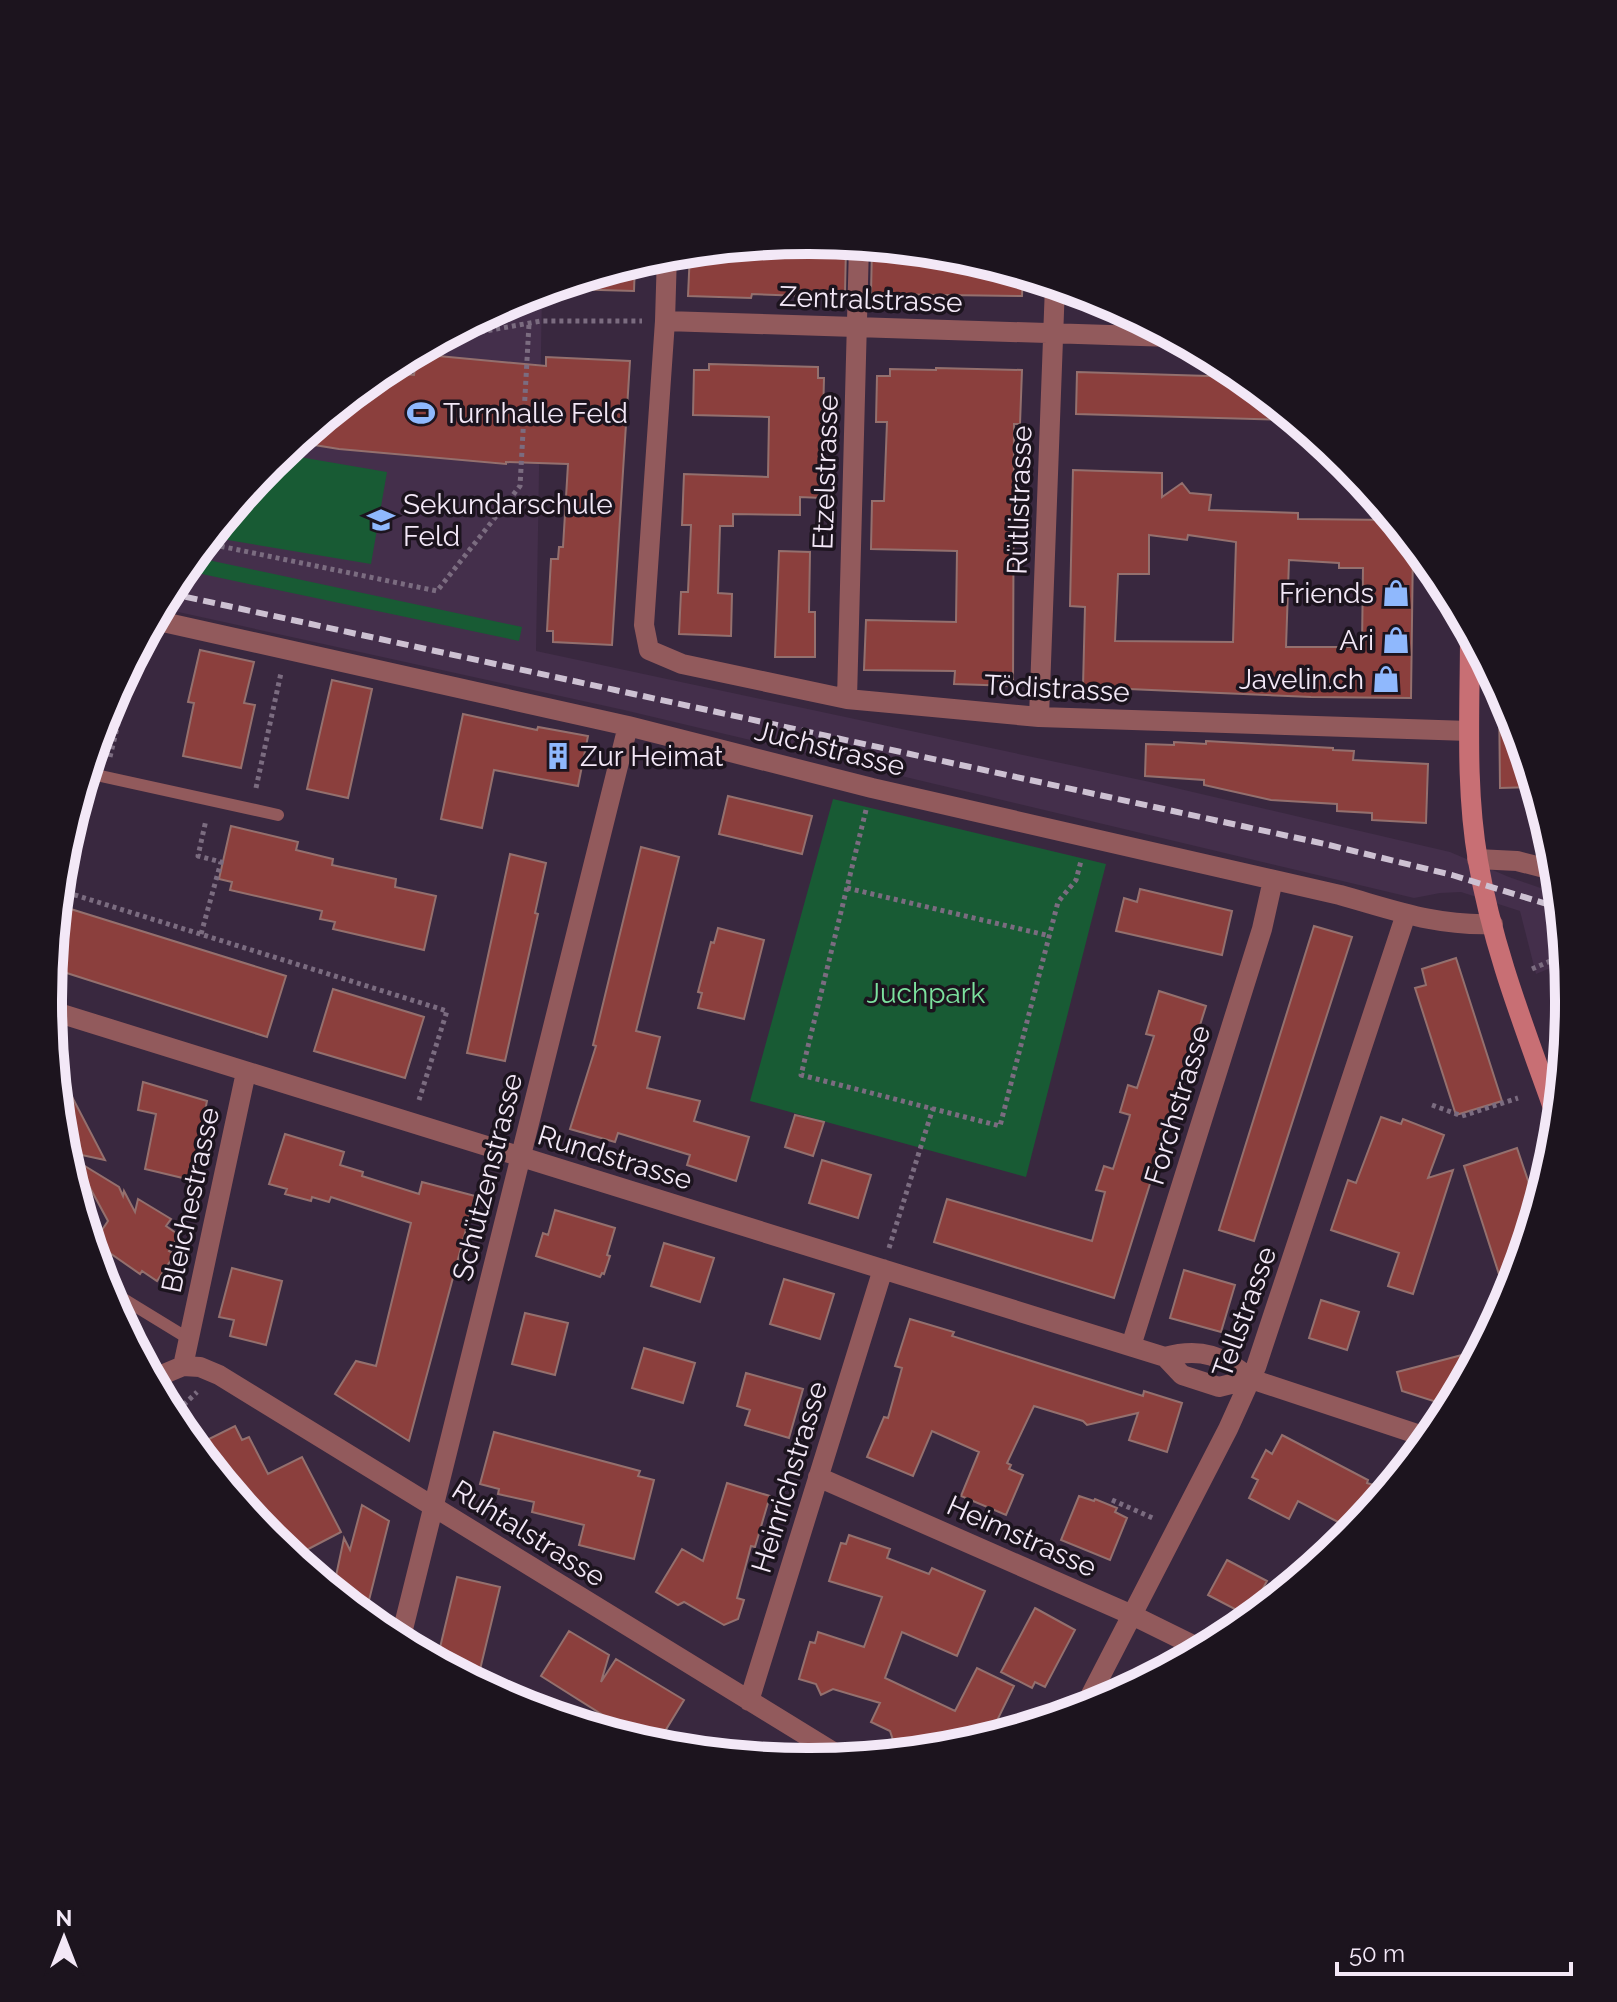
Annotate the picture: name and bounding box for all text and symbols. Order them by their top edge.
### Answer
street label: Zentralstrasse [779,280,963,319]
street label: Etzelstrasse [806,394,845,550]
place label: Turnhalle Feld [443,397,628,430]
sports icon: Turnhalle Feld [406,398,436,428]
street label: Rütlistrasse [1000,425,1039,575]
place label: Sekundarschule Feld [403,488,613,553]
school or university icon: Sekundarschule Feld [366,505,396,535]
place label: Friends [1279,577,1374,610]
shop icon: Friends [1381,578,1411,608]
place label: Ari [1339,624,1374,657]
shop icon: Ari [1381,625,1411,655]
place label: Javelin.ch [1239,663,1364,696]
shop icon: Javelin.ch [1371,664,1401,694]
street label: Tödistrasse [983,668,1131,709]
street label: Juchstrasse [752,714,908,783]
place label: Zur Heimat [580,740,724,773]
building icon: Zur Heimat [543,741,573,771]
park label: Juchpark [867,977,986,1010]
street label: Forchstrasse [1138,1022,1217,1189]
street label: Schützenstrasse [446,1070,529,1284]
street label: Bleichestrasse [155,1105,226,1296]
street label: Rundstrasse [534,1118,696,1197]
street label: Tellstrasse [1206,1242,1283,1382]
street label: Heinrichstrasse [745,1377,834,1577]
street label: Ruhtalstrasse [446,1473,611,1594]
street label: Heimstrasse [942,1489,1102,1584]
north arrow [24,1898,104,1978]
text: N [56,1905,72,1931]
scale bar [1337,1926,1571,1976]
text: 50 m [1349,1939,1405,1968]

